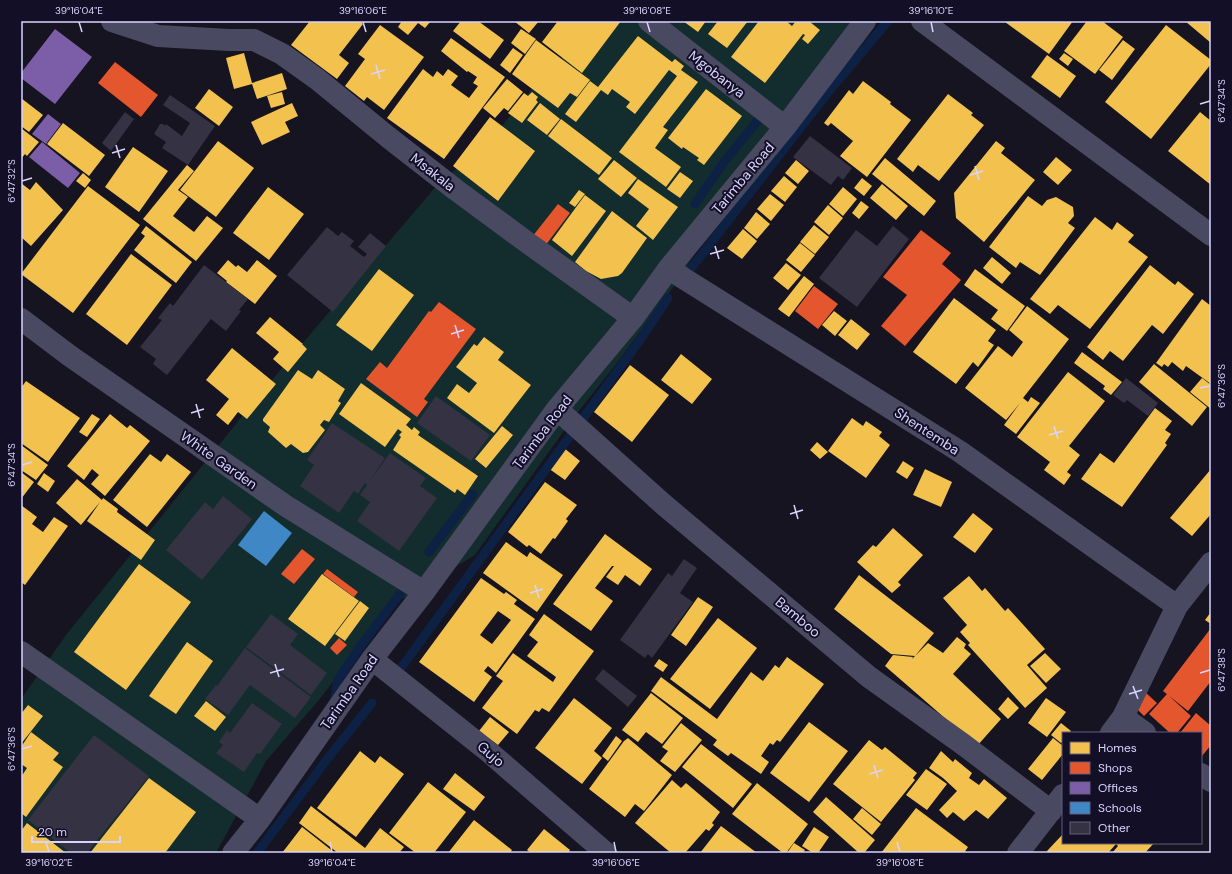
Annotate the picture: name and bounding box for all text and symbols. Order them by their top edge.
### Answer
text: 39°16'04"E [55,4,103,17]
text: 39°16'06"E [339,4,387,17]
text: 39°16'08"E [623,4,671,17]
text: 39°16'10"E [909,4,954,17]
street label: Mgobanya [685,46,749,102]
text: 6°47'34"S [1215,79,1228,123]
street label: Tarimba Road [708,138,778,218]
street label: Msakala [407,149,459,195]
text: 6°47'32"S [5,159,18,203]
text: 6°47'36"S [1215,364,1228,408]
street label: Tarimba Road [508,391,576,473]
street label: Shentemba [891,403,963,459]
street label: White Garden [177,427,261,493]
text: 6°47'34"S [5,443,18,487]
street label: Bamboo [772,593,824,641]
text: 6°47'38"S [1215,648,1228,692]
street label: Tarimba Road [316,651,382,733]
text: 6°47'36"S [5,727,18,771]
legend [1062,732,1202,844]
street label: Gujo [474,737,508,771]
text: Homes [1098,740,1137,756]
text: Shops [1098,760,1133,776]
text: Offices [1098,780,1138,796]
text: Schools [1098,800,1142,816]
scale bar [32,818,120,844]
text: Other [1098,820,1131,836]
text: 20 m [38,824,67,840]
text: 39°16'02"E [25,856,73,869]
text: 39°16'04"E [308,856,356,869]
text: 39°16'06"E [592,856,640,869]
text: 39°16'08"E [876,856,924,869]

